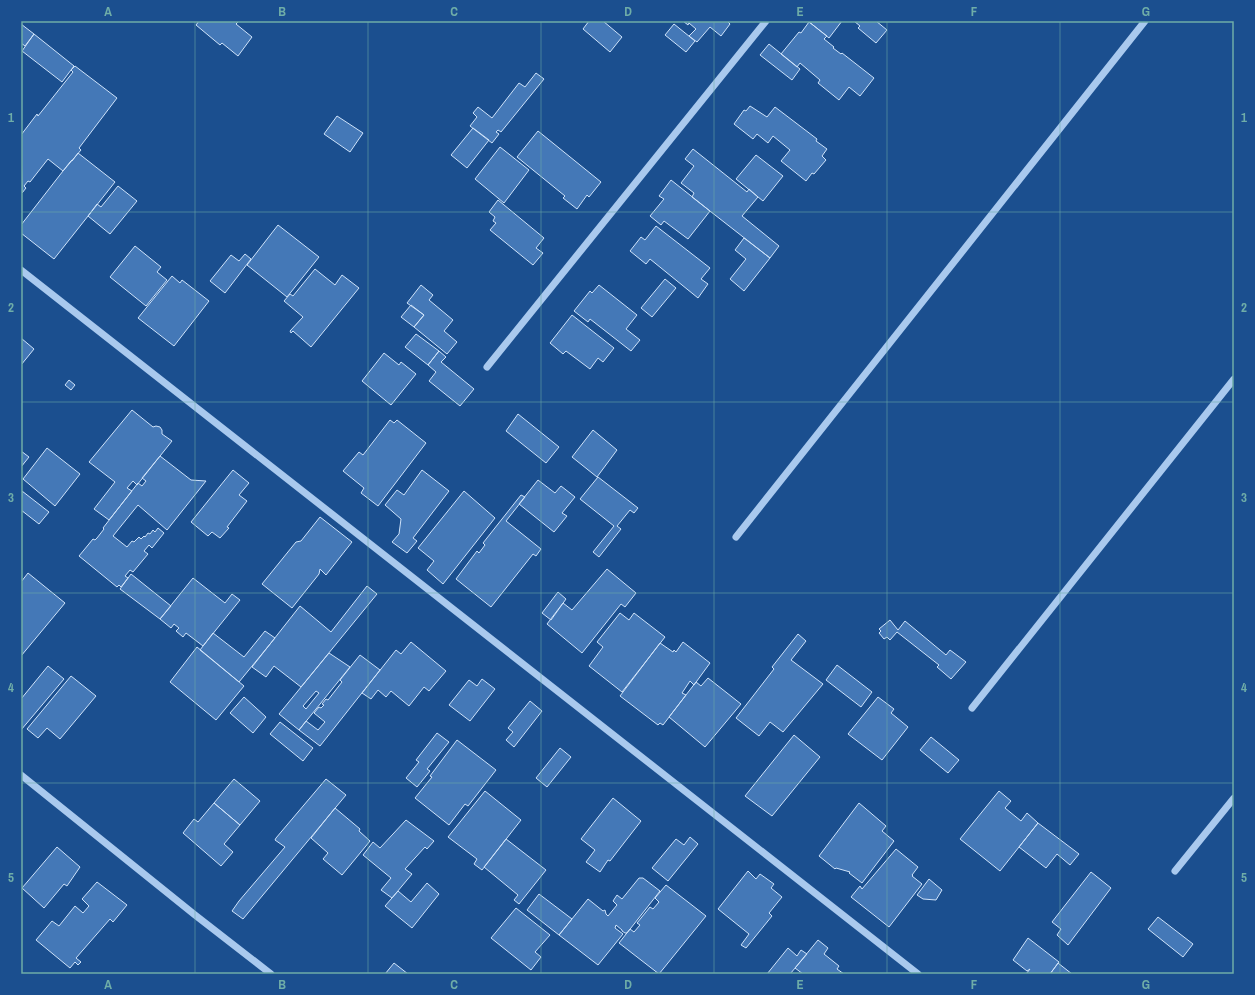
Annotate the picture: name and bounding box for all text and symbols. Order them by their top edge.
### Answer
text: A [104,3,112,20]
text: B [278,3,286,20]
text: C [450,3,458,20]
text: D [624,3,632,20]
text: E [796,3,804,20]
text: F [971,3,978,20]
text: G [1142,3,1150,20]
text: 1 [8,109,14,126]
text: 1 [1241,109,1247,126]
text: 2 [8,299,14,316]
text: 2 [1241,299,1247,316]
text: 3 [8,489,14,506]
text: 3 [1241,489,1247,506]
text: 4 [8,679,14,696]
text: 4 [1241,679,1247,696]
text: 5 [8,869,14,886]
text: 5 [1241,869,1247,886]
text: A [104,976,112,993]
text: B [278,976,286,993]
text: C [450,976,458,993]
text: D [624,976,632,993]
text: E [796,976,804,993]
text: F [971,976,978,993]
text: G [1142,976,1150,993]

